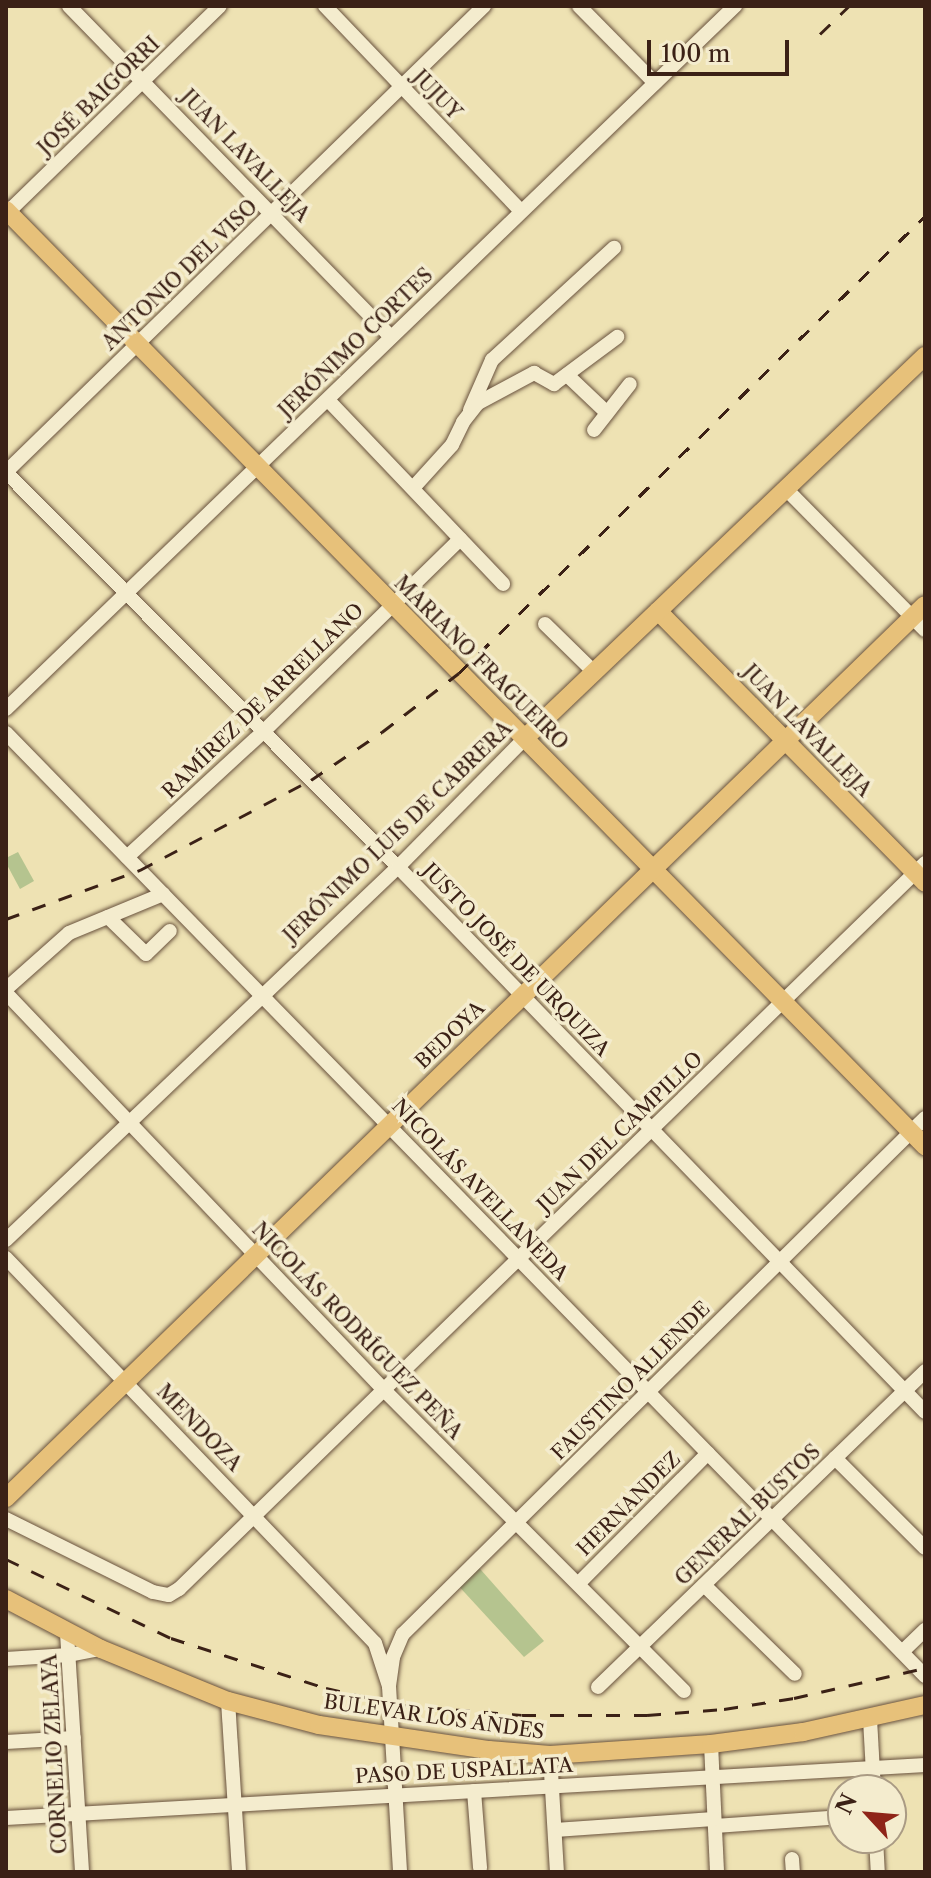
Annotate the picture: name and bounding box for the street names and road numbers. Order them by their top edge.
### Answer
street label: JOSÉ BAIGORRI [33,32,165,160]
street label: JUJUY [408,65,466,125]
street label: JUAN LAVALLEJA [176,85,314,227]
street label: ANTONIO DEL VISO [97,194,263,356]
street label: JERÓNIMO CORTES [274,263,438,423]
street label: MARIANO FRAGUEIRO [389,571,573,755]
street label: RAMÍREZ DE ARRELLANO [157,598,369,804]
street label: JUAN LAVALLEJA [738,660,876,802]
street label: JERÓNIMO LUIS DE CABRERA [279,716,517,948]
street label: JUSTO JOSÉ DE URQUIZA [417,858,615,1062]
street label: BEDOYA [410,996,490,1074]
street label: JUAN DEL CAMPILLO [532,1047,708,1217]
street label: NICOLÁS AVELLANEDA [387,1094,573,1286]
street label: NICOLÁS RODRÍGUEZ PEÑA [247,1218,467,1444]
street label: FAUSTINO ALLENDE [546,1296,716,1466]
street label: MENDOZA [152,1380,246,1476]
street label: GENERAL BUSTOS [670,1439,826,1591]
street label: HERNANDEZ [572,1447,686,1561]
street label: CORNELIO ZELAYA [38,1653,72,1855]
street label: BULEVAR LOS ANDES [321,1690,547,1744]
street label: PASO DE USPALLATA [354,1753,574,1789]

